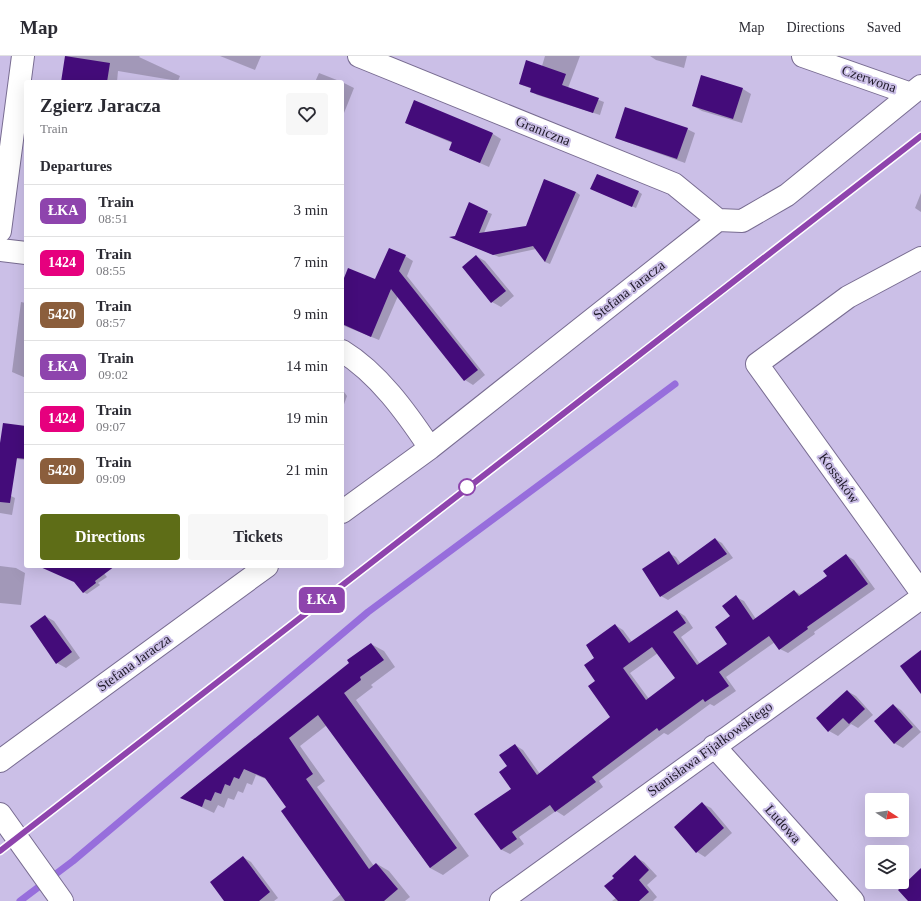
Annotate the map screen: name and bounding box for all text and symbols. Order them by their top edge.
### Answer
text: Map [20,17,58,38]
text: Map [739,20,764,35]
text: Directions [786,20,845,35]
text: Saved [867,20,901,35]
street label: Czerwona [840,63,899,96]
button: heart [286,93,328,135]
text: Zgierz Jaracza [40,95,161,116]
street label: Graniczna [514,113,573,149]
text: Train [40,121,68,136]
text: Departures [40,158,112,174]
text: Train [98,194,134,210]
text: 3 min [293,202,328,218]
text: ŁKA [48,203,78,218]
text: 08:51 [98,211,128,226]
text: Train [96,246,132,262]
text: 7 min [293,254,328,270]
text: 1424 [48,255,76,270]
street label: Stefana Jaracza [590,257,668,323]
text: 08:55 [96,263,126,278]
text: Train [96,298,132,314]
text: 9 min [293,306,328,322]
text: 5420 [48,307,76,322]
text: 08:57 [96,315,126,330]
text: Train [98,350,134,366]
text: 14 min [286,358,328,374]
text: ŁKA [48,359,78,374]
text: 09:02 [98,367,128,382]
text: Train [96,402,132,418]
text: 19 min [286,410,328,426]
text: 1424 [48,411,76,426]
text: 09:07 [96,419,126,434]
street label: Kossaków [816,450,863,507]
text: Train [96,454,132,470]
text: 21 min [286,462,328,478]
text: 5420 [48,463,76,478]
text: 09:09 [96,471,126,486]
unlabelled marker [458,478,476,496]
button: Directions [40,514,180,560]
button: Tickets [188,514,328,560]
line badge: ŁKA [299,587,345,613]
text: ŁKA [307,592,337,607]
street label: Stefana Jaracza [95,631,174,695]
street label: Stanisława Fijałkowskiego [645,699,775,799]
north arrow [865,793,909,837]
map controls [865,793,909,889]
street label: Ludowa [762,802,804,847]
button: layers [865,845,909,889]

